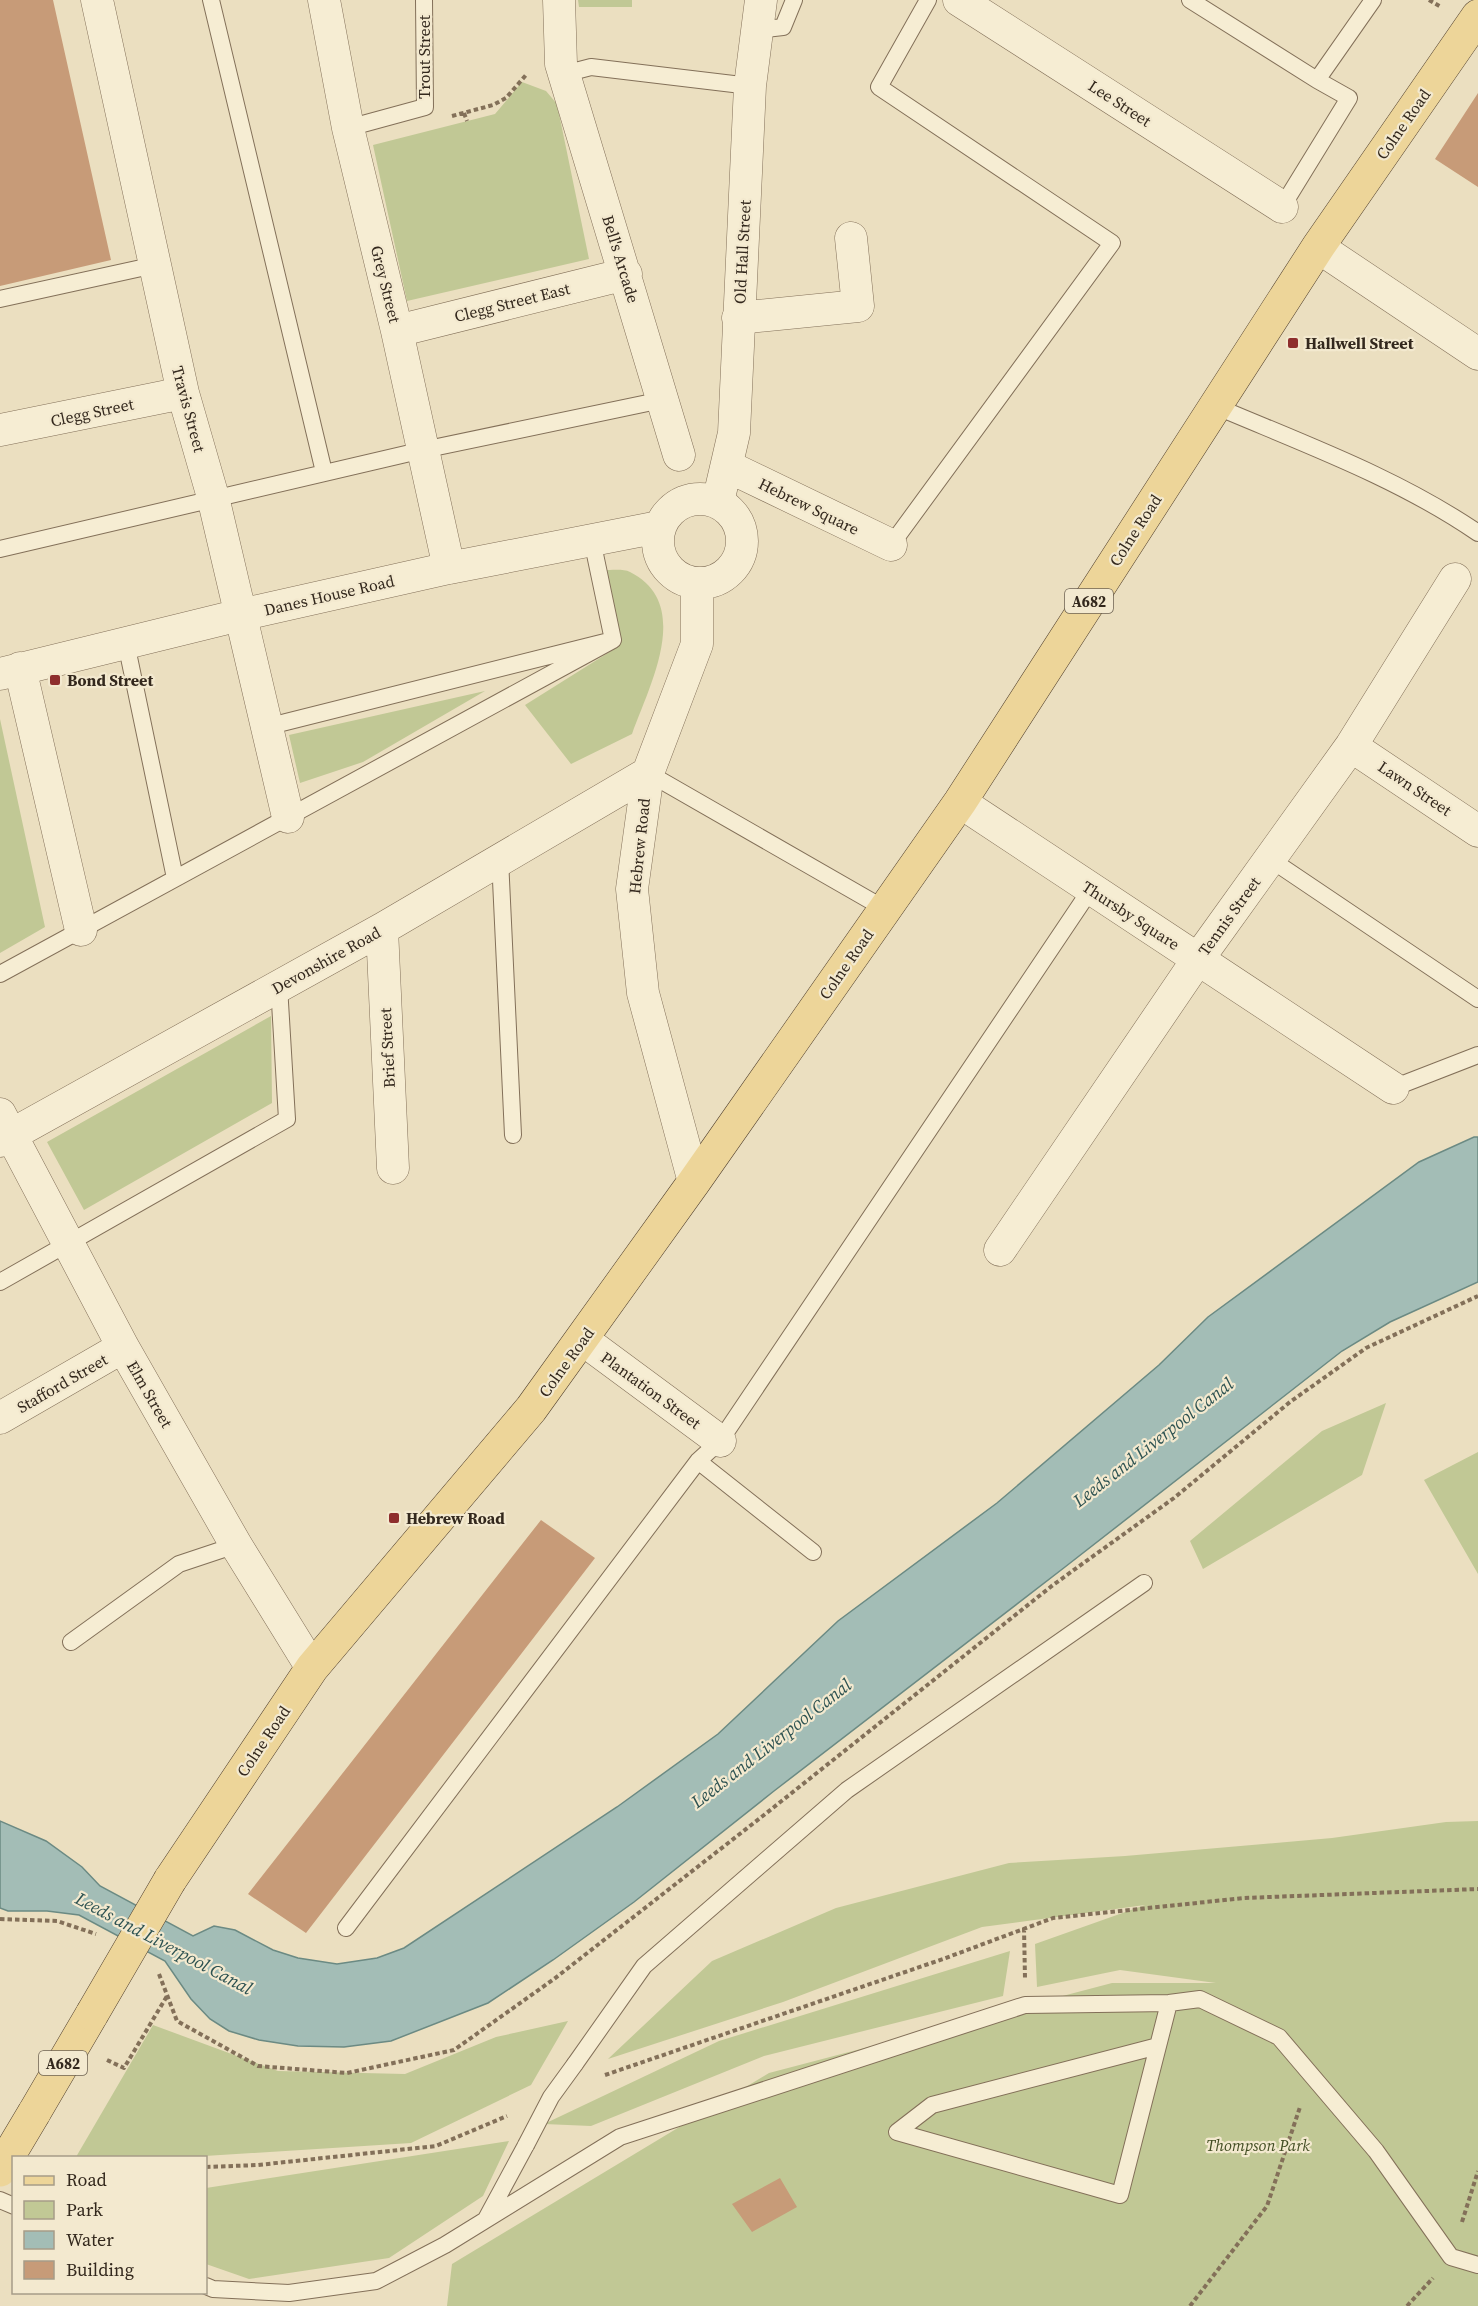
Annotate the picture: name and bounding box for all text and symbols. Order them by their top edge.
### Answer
street label: Trout Street [413,14,435,99]
street label: Lee Street [1084,74,1156,132]
street label: Colne Road [1371,84,1435,164]
street label: Old Hall Street [728,199,756,304]
street label: Bell's Arcade [597,212,645,306]
street label: Grey Street [366,243,406,326]
street label: Clegg Street East [452,277,573,327]
place label: Hallwell Street [1305,332,1414,354]
marker: Hallwell Street [1286,336,1300,350]
street label: Travis Street [167,363,211,455]
street label: Clegg Street [48,392,136,432]
street label: Hebrew Square [755,472,863,540]
street label: Colne Road [1104,490,1166,570]
street label: Danes House Road [262,569,396,621]
road number: A682 [1065,589,1113,613]
place label: Bond Street [67,669,153,691]
marker: Bond Street [48,673,62,687]
street label: Lawn Street [1374,755,1457,821]
street label: Hebrew Road [623,797,655,895]
street label: Tennis Street [1193,871,1266,960]
street label: Thursby Square [1078,875,1184,955]
street label: Devonshire Road [268,921,384,999]
street label: Colne Road [814,924,878,1004]
street label: Brief Street [374,1007,400,1089]
street label: Colne Road [533,1323,599,1401]
street label: Plantation Street [597,1346,706,1434]
street label: Stafford Street [13,1348,112,1418]
street label: Elm Street [122,1356,178,1432]
water label: Leeds and Liverpool Canal [1067,1371,1238,1513]
place label: Hebrew Road [406,1507,505,1529]
marker: Hebrew Road [387,1511,401,1525]
water label: Leeds and Liverpool Canal [685,1672,856,1814]
street label: Colne Road [231,1701,295,1781]
water label: Leeds and Liverpool Canal [70,1885,257,2000]
road number: A682 [39,2051,87,2075]
park label: Thompson Park [1206,2134,1310,2156]
legend [12,2156,207,2294]
text: Road [66,2167,107,2192]
text: Park [66,2197,103,2222]
text: Water [66,2227,114,2252]
text: Building [66,2257,134,2282]

